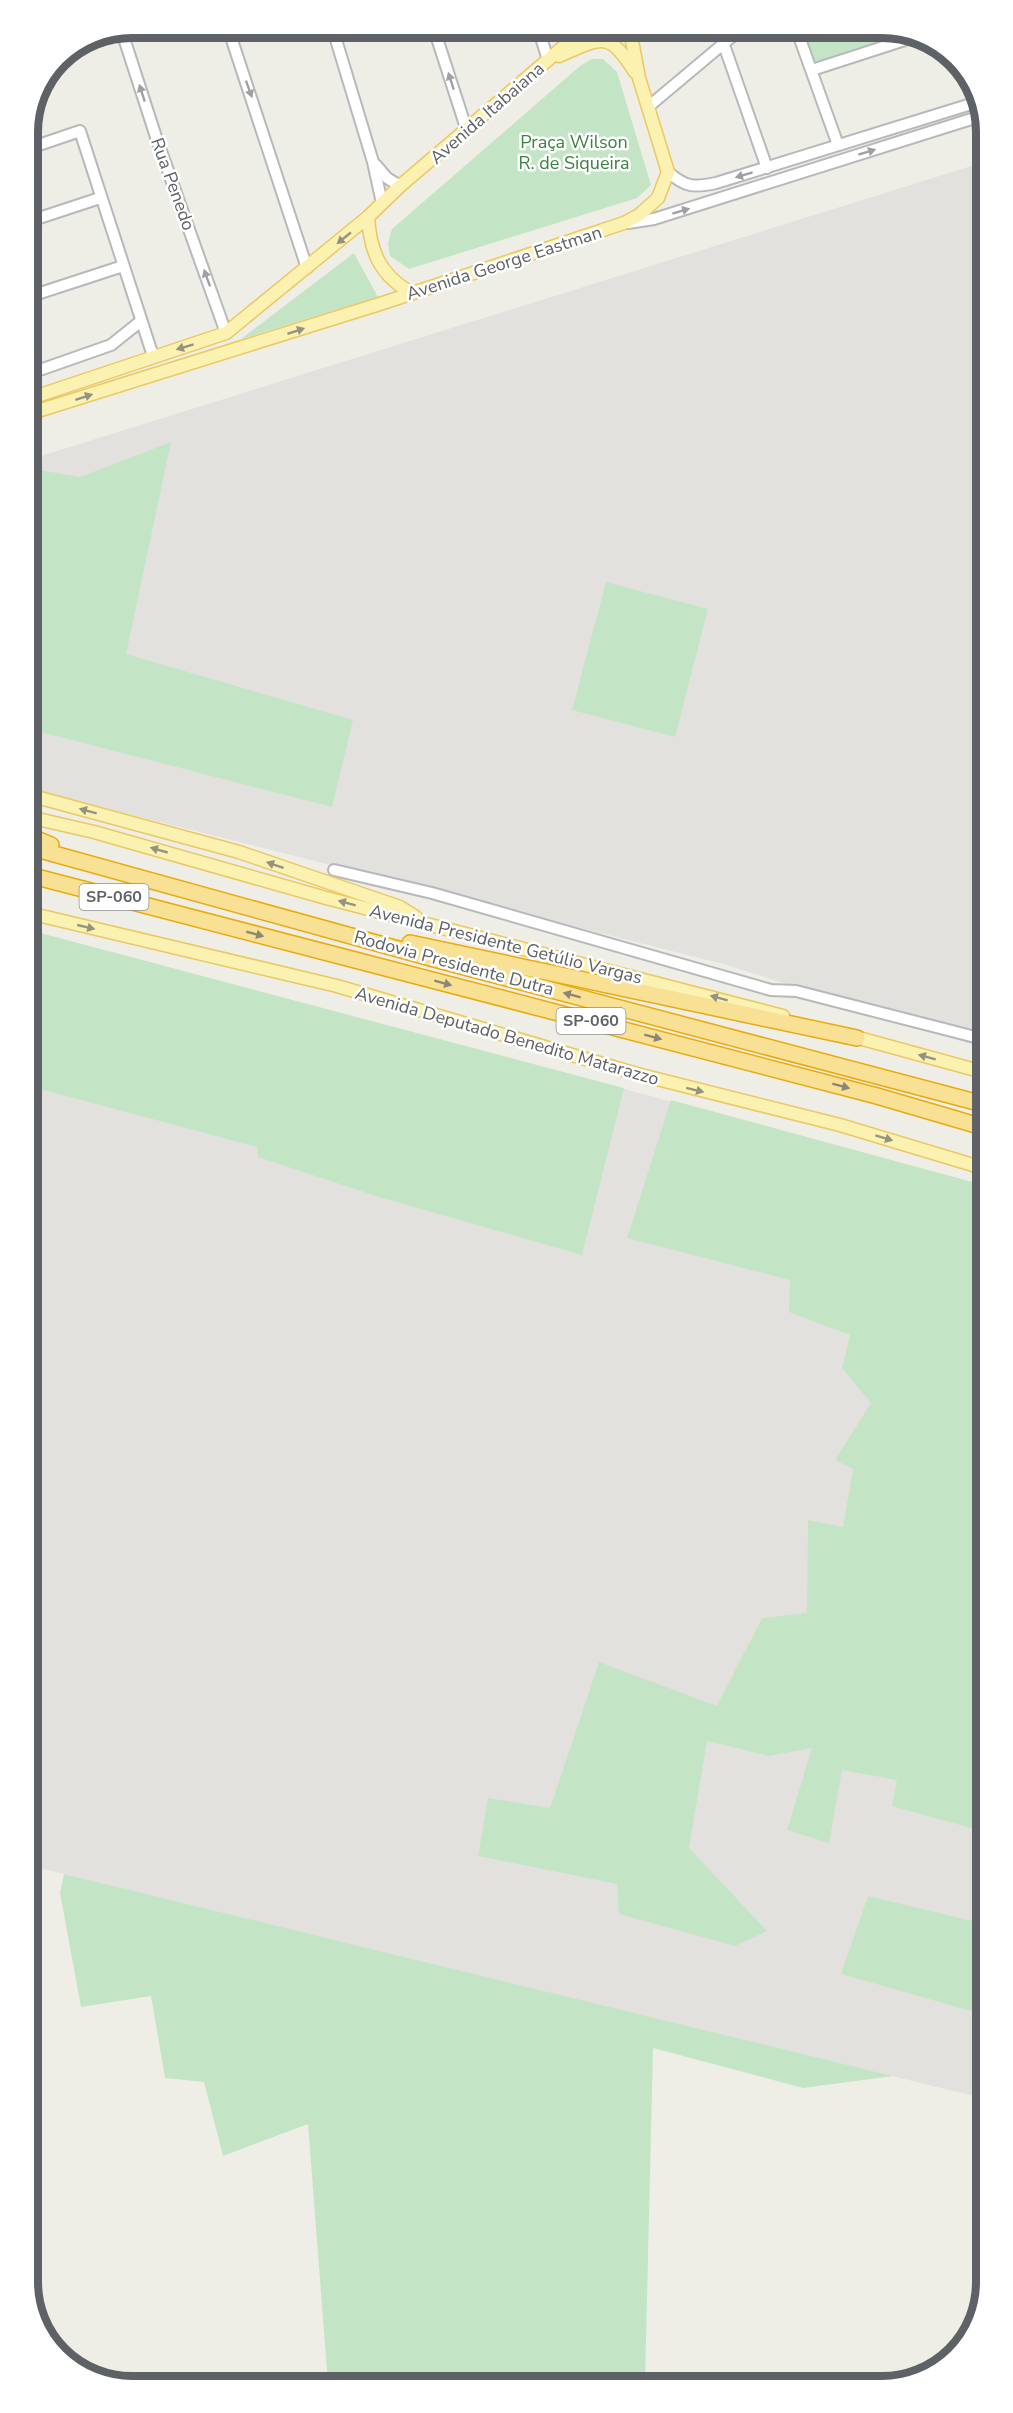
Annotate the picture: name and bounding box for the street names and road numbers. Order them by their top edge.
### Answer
street label: Avenida Itabaiana [425,57,549,169]
street label: Rua Penedo [145,134,201,234]
street label: Avenida George Eastman [403,220,605,306]
road number: SP-060 [80,884,148,910]
street label: Avenida Presidente Getúlio Vargas [367,898,645,990]
street label: Rodovia Presidente Dutra [351,925,557,1001]
street label: Avenida Deputado Benedito Matarazzo [352,981,662,1091]
road number: SP-060 [556,1008,626,1034]

